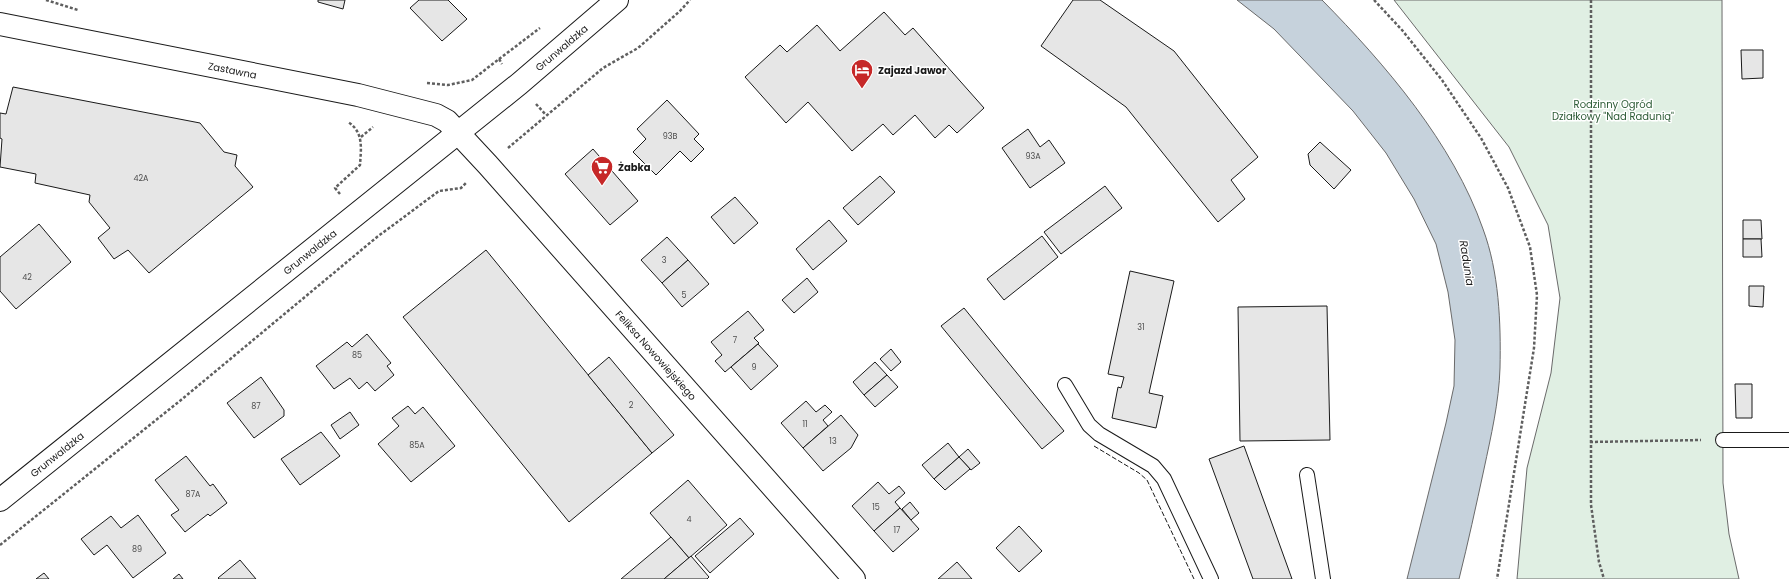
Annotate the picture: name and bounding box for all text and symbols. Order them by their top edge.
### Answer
street label: Grunwaldzka [532,21,591,74]
hotel icon: Zajazd Jawor [849,57,875,90]
street label: Zastawna [207,58,258,82]
place label: Zajazd Jawor [878,63,947,78]
park label: Rodzinny Ogród Działkowy "Nad Radunią" [1552,97,1674,124]
house number: 93B [663,131,677,142]
house number: 93A [1025,151,1041,162]
supermarket icon: Żabka [589,154,615,187]
place label: Żabka [618,160,651,175]
house number: 42A [133,173,149,184]
street label: Grunwaldzka [280,226,340,278]
water label: Radunia [1456,239,1479,287]
house number: 3 [662,255,667,266]
house number: 42 [22,272,32,283]
house number: 5 [681,290,687,301]
street label: Feliksa Nowowiejskiego [612,307,700,403]
house number: 31 [1137,322,1145,333]
house number: 7 [733,335,738,346]
house number: 85 [352,350,362,361]
house number: 9 [751,362,757,373]
house number: 2 [629,400,634,411]
house number: 87 [251,401,261,412]
house number: 11 [802,419,808,430]
street label: Grunwaldzka [27,428,87,481]
house number: 13 [829,436,837,447]
house number: 85A [409,440,425,451]
house number: 87A [186,489,201,500]
house number: 15 [872,502,880,513]
house number: 4 [686,514,692,525]
house number: 17 [894,525,901,536]
house number: 89 [132,544,142,555]

